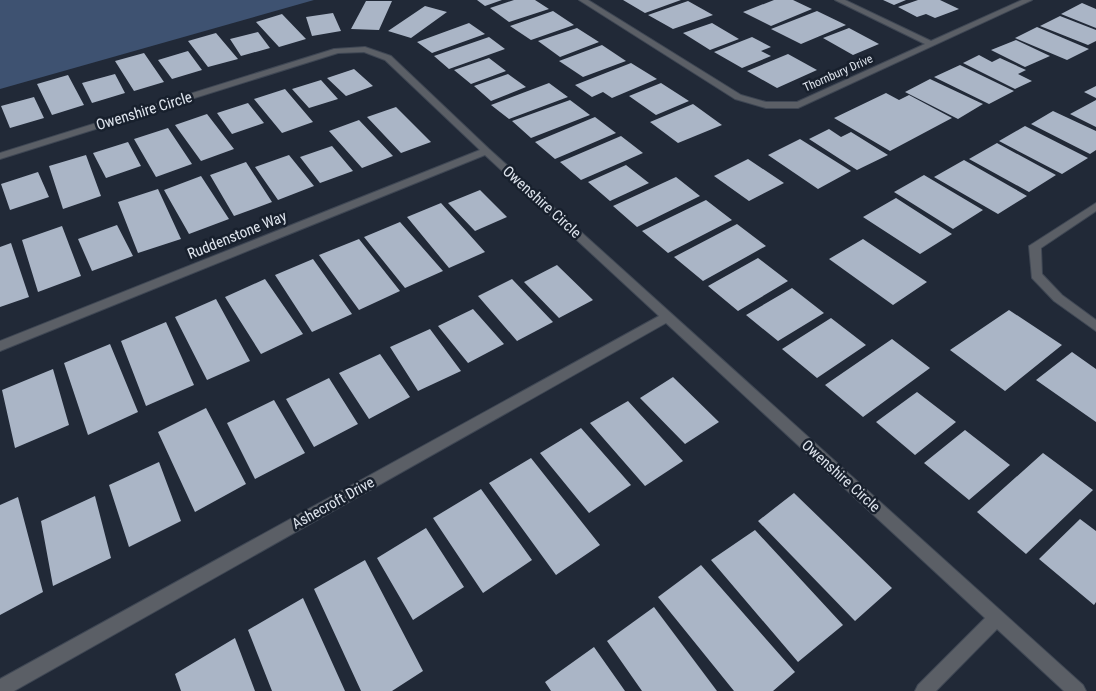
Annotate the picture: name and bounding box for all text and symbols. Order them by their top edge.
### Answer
street label: Thornbury Drive [801,51,875,95]
street label: Owenshire Circle [94,88,194,134]
street label: Owenshire Circle [499,162,585,242]
street label: Ruddenstone Way [185,207,289,263]
street label: Owenshire Circle [798,436,884,516]
street label: Ashecroft Drive [289,473,377,533]

